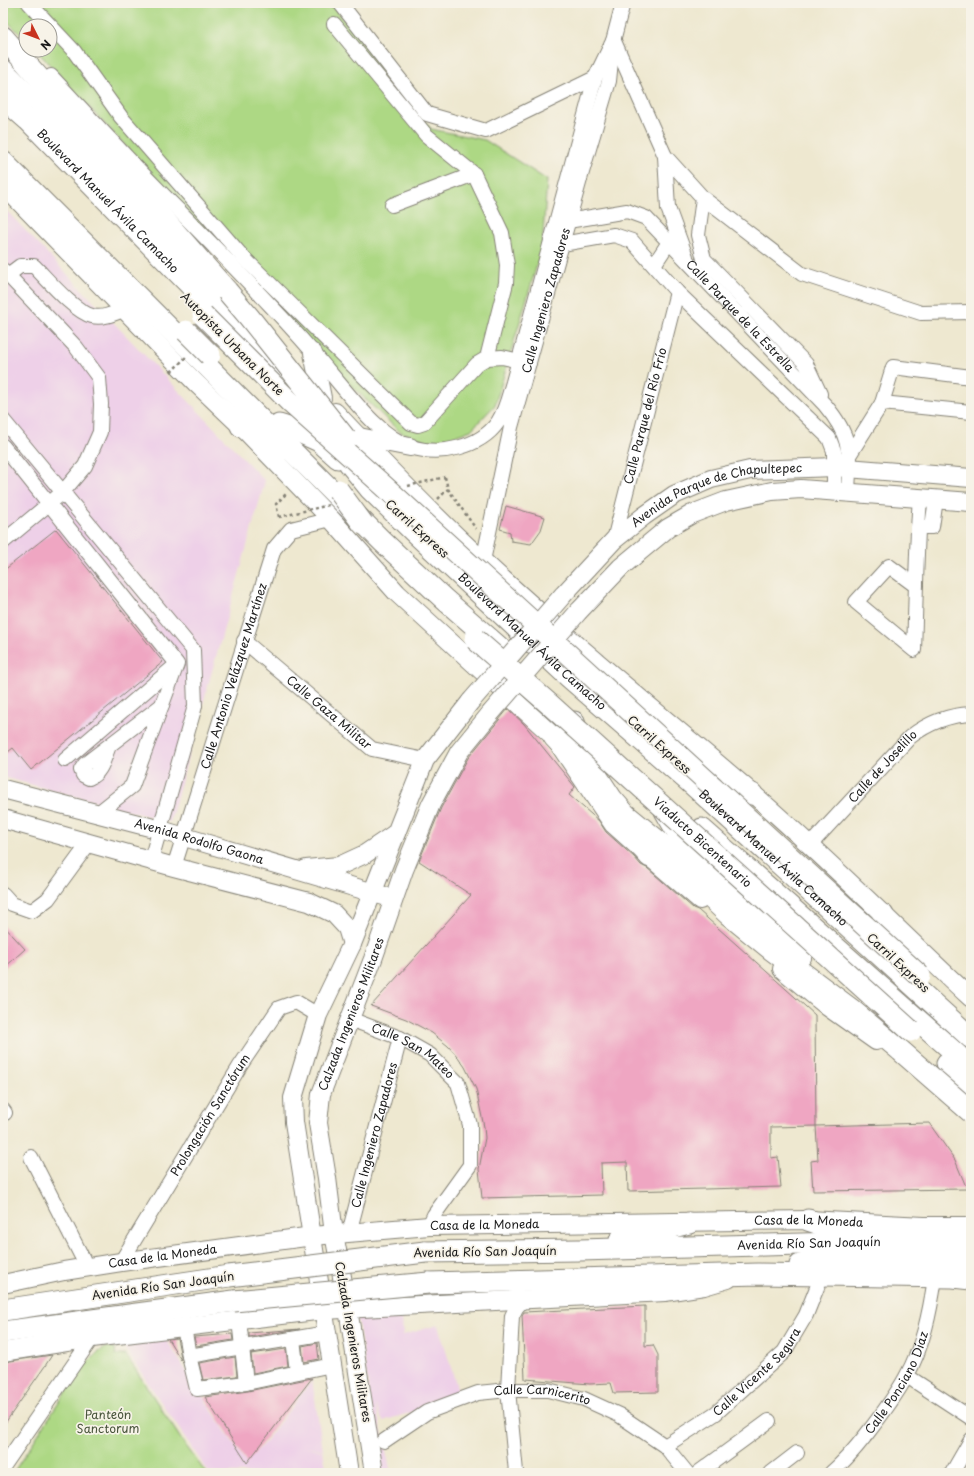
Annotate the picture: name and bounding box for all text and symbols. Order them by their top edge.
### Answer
north arrow [18,18,58,58]
text: N [36,36,55,54]
street label: Boulevard Manuel Ávila Camacho [33,124,184,277]
street label: Calle Ingeniero Zapadores [516,225,574,375]
street label: Calle Parque de la Estrella [682,255,799,376]
street label: Autopista Urbana Norte [177,287,289,399]
street label: Calle Parque del Río Frío [619,345,671,486]
street label: Avenida Parque de Chapultepec [627,458,802,531]
street label: Carril Express [382,495,454,562]
street label: Boulevard Manuel Ávila Camacho [455,568,611,714]
street label: Calle Antonio Velázquez Martínez [195,580,271,771]
street label: Calle Gaza Militar [283,670,377,754]
street label: Carril Express [624,711,696,778]
street label: Calle de Joselillo [843,725,920,806]
street label: Boulevard Manuel Ávila Camacho [695,785,852,930]
street label: Viaducto Bicentenario [649,792,757,891]
street label: Avenida Rodolfo Gaona [133,814,267,868]
street label: Carril Express [863,928,934,996]
street label: Calzada Ingenieros Militares [313,934,388,1093]
street label: Calle San Mateo [369,1018,459,1083]
street label: Prolongación Sanctórum [165,1050,254,1179]
street label: Calle Ingeniero Zapadores [346,1060,401,1210]
street label: Casa de la Moneda [754,1210,864,1231]
street label: Casa de la Moneda [430,1214,540,1234]
street label: Avenida Río San Joaquín [737,1232,881,1254]
street label: Casa de la Moneda [107,1239,218,1272]
street label: Avenida Río San Joaquín [413,1241,557,1261]
street label: Calzada Ingenieros Militares [331,1260,377,1424]
street label: Avenida Río San Joaquín [91,1266,235,1304]
street label: Calle Vicente Segura [708,1323,805,1420]
street label: Calle Ponciano Díaz [860,1329,932,1438]
street label: Calle Carnicerito [493,1380,594,1409]
park label: Panteón Sanctorum [77,1405,139,1437]

